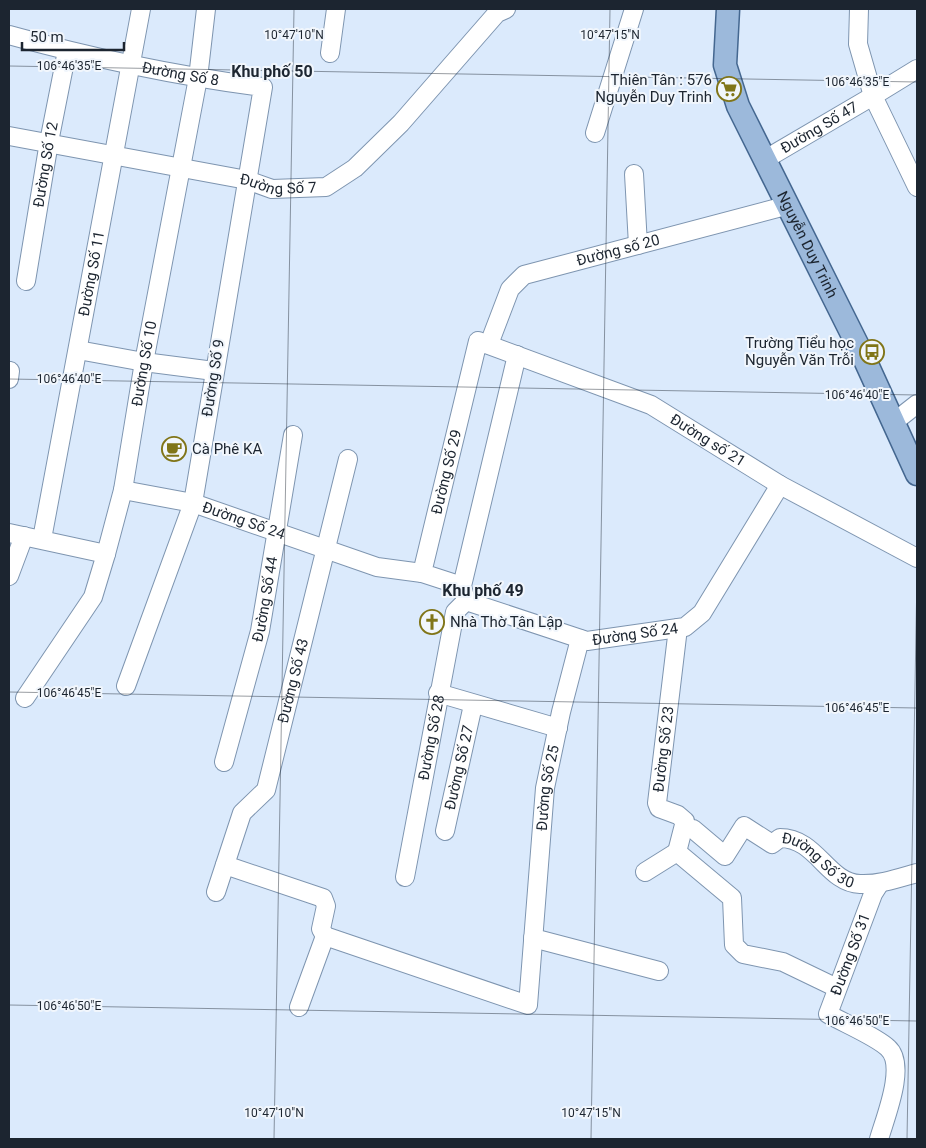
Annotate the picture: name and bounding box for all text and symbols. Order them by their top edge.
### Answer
scale bar [22,20,125,52]
text: 50 m [30,28,64,46]
text: 10°47'10"N [264,28,324,42]
text: 10°47'15"N [580,28,640,42]
street label: Đường Số 8 [140,58,220,90]
text: 106°46'35"E [37,59,101,73]
district label: Khu phố 50 [231,62,313,81]
place label: Thiên Tân : 576 Nguyễn Duy Trinh [595,71,712,106]
text: 106°46'35"E [825,75,889,89]
supermarket icon: Thiên Tân : 576 Nguyễn Duy Trinh [716,76,742,102]
street label: Đường Số 47 [777,98,861,157]
street label: Đường Số 12 [29,120,62,209]
street label: Đường Số 7 [238,170,317,198]
street label: Nguyễn Duy Trinh [773,188,841,301]
street label: Đường Số 11 [75,229,108,318]
street label: Đường số 20 [575,231,662,270]
street label: Đường Số 10 [128,319,161,408]
place label: Trường Tiểu học Nguyễn Văn Trỗi [745,334,854,369]
street label: Đường Số 9 [198,338,228,418]
bus stop icon: Trường Tiểu học Nguyễn Văn Trỗi [859,339,885,365]
text: 106°46'40"E [37,372,101,386]
text: 106°46'40"E [825,388,889,402]
street label: Đường số 21 [667,410,749,470]
street label: Đường Số 29 [427,428,465,516]
cafe icon: Cà Phê KA [161,436,187,462]
place label: Cà Phê KA [192,440,262,458]
street label: Đường Số 24 [200,498,288,544]
street label: Đường Số 44 [248,555,281,644]
district label: Khu phố 49 [442,581,524,600]
church icon: Nhà Thờ Tân Lập [419,609,445,635]
place label: Nhà Thờ Tân Lập [450,613,563,631]
street label: Đường Số 24 [591,619,680,649]
street label: Đường Số 43 [274,637,312,725]
text: 106°46'45"E [37,686,101,700]
street label: Đường Số 28 [414,693,448,782]
text: 106°46'45"E [825,701,889,715]
street label: Đường Số 23 [649,705,678,793]
street label: Đường Số 27 [441,723,477,812]
street label: Đường Số 25 [533,743,563,831]
street label: Đường Số 30 [781,829,857,892]
street label: Đường Số 31 [827,911,874,998]
text: 106°46'50"E [37,999,101,1013]
text: 106°46'50"E [825,1014,889,1028]
text: 10°47'10"N [244,1106,304,1120]
text: 10°47'15"N [561,1106,621,1120]

